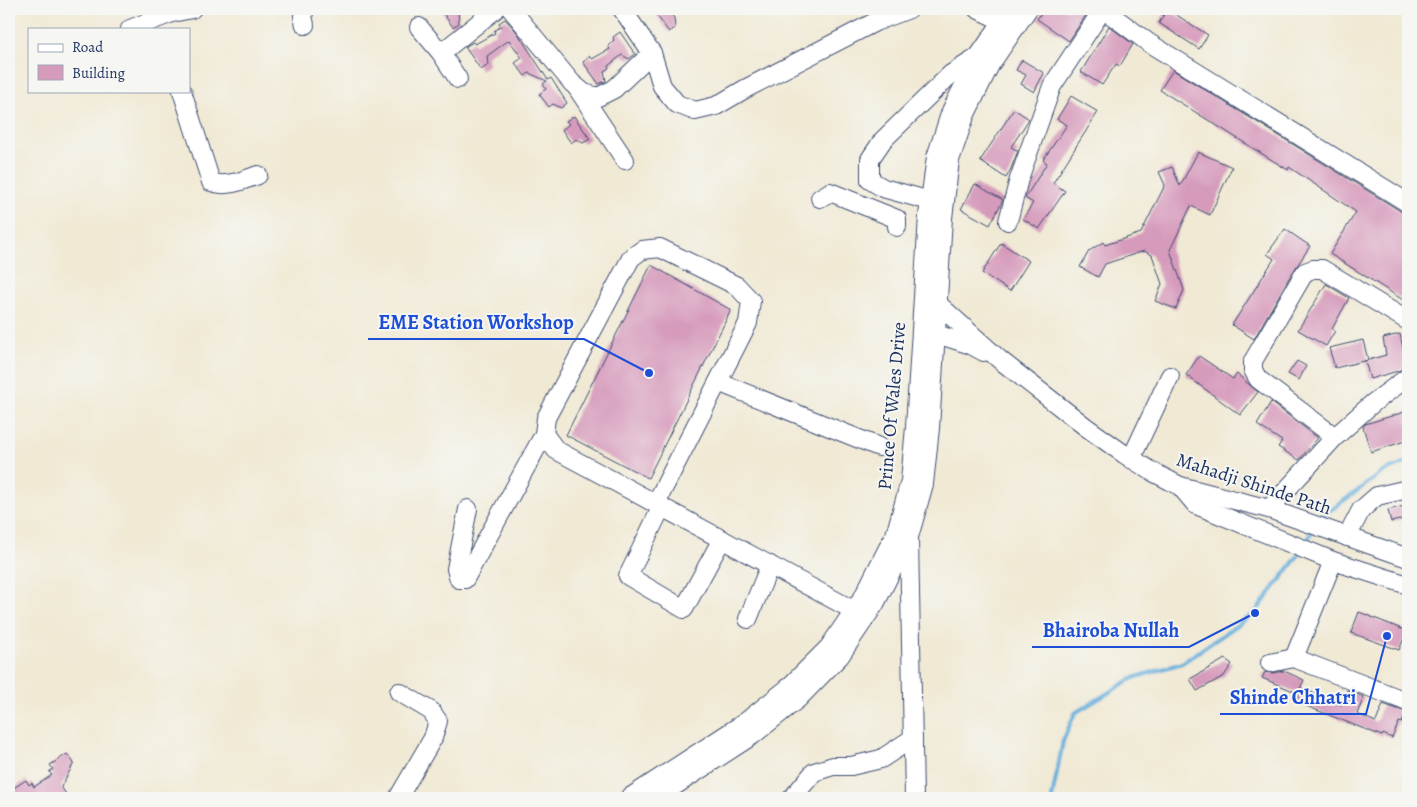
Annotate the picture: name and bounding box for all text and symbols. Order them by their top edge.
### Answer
legend [28,28,190,92]
text: Road [72,37,104,57]
text: Building [72,63,125,83]
callout: EME Station Workshop [368,304,584,339]
text: EME Station Workshop [378,309,574,336]
street label: Prince Of Wales Drive [872,321,912,491]
street label: Mahadji Shinde Path [1173,447,1335,521]
callout: Bhairoba Nullah [1032,612,1189,647]
text: Bhairoba Nullah [1043,617,1180,644]
callout: Shinde Chhatri [1220,679,1366,714]
text: Shinde Chhatri [1230,684,1356,711]

